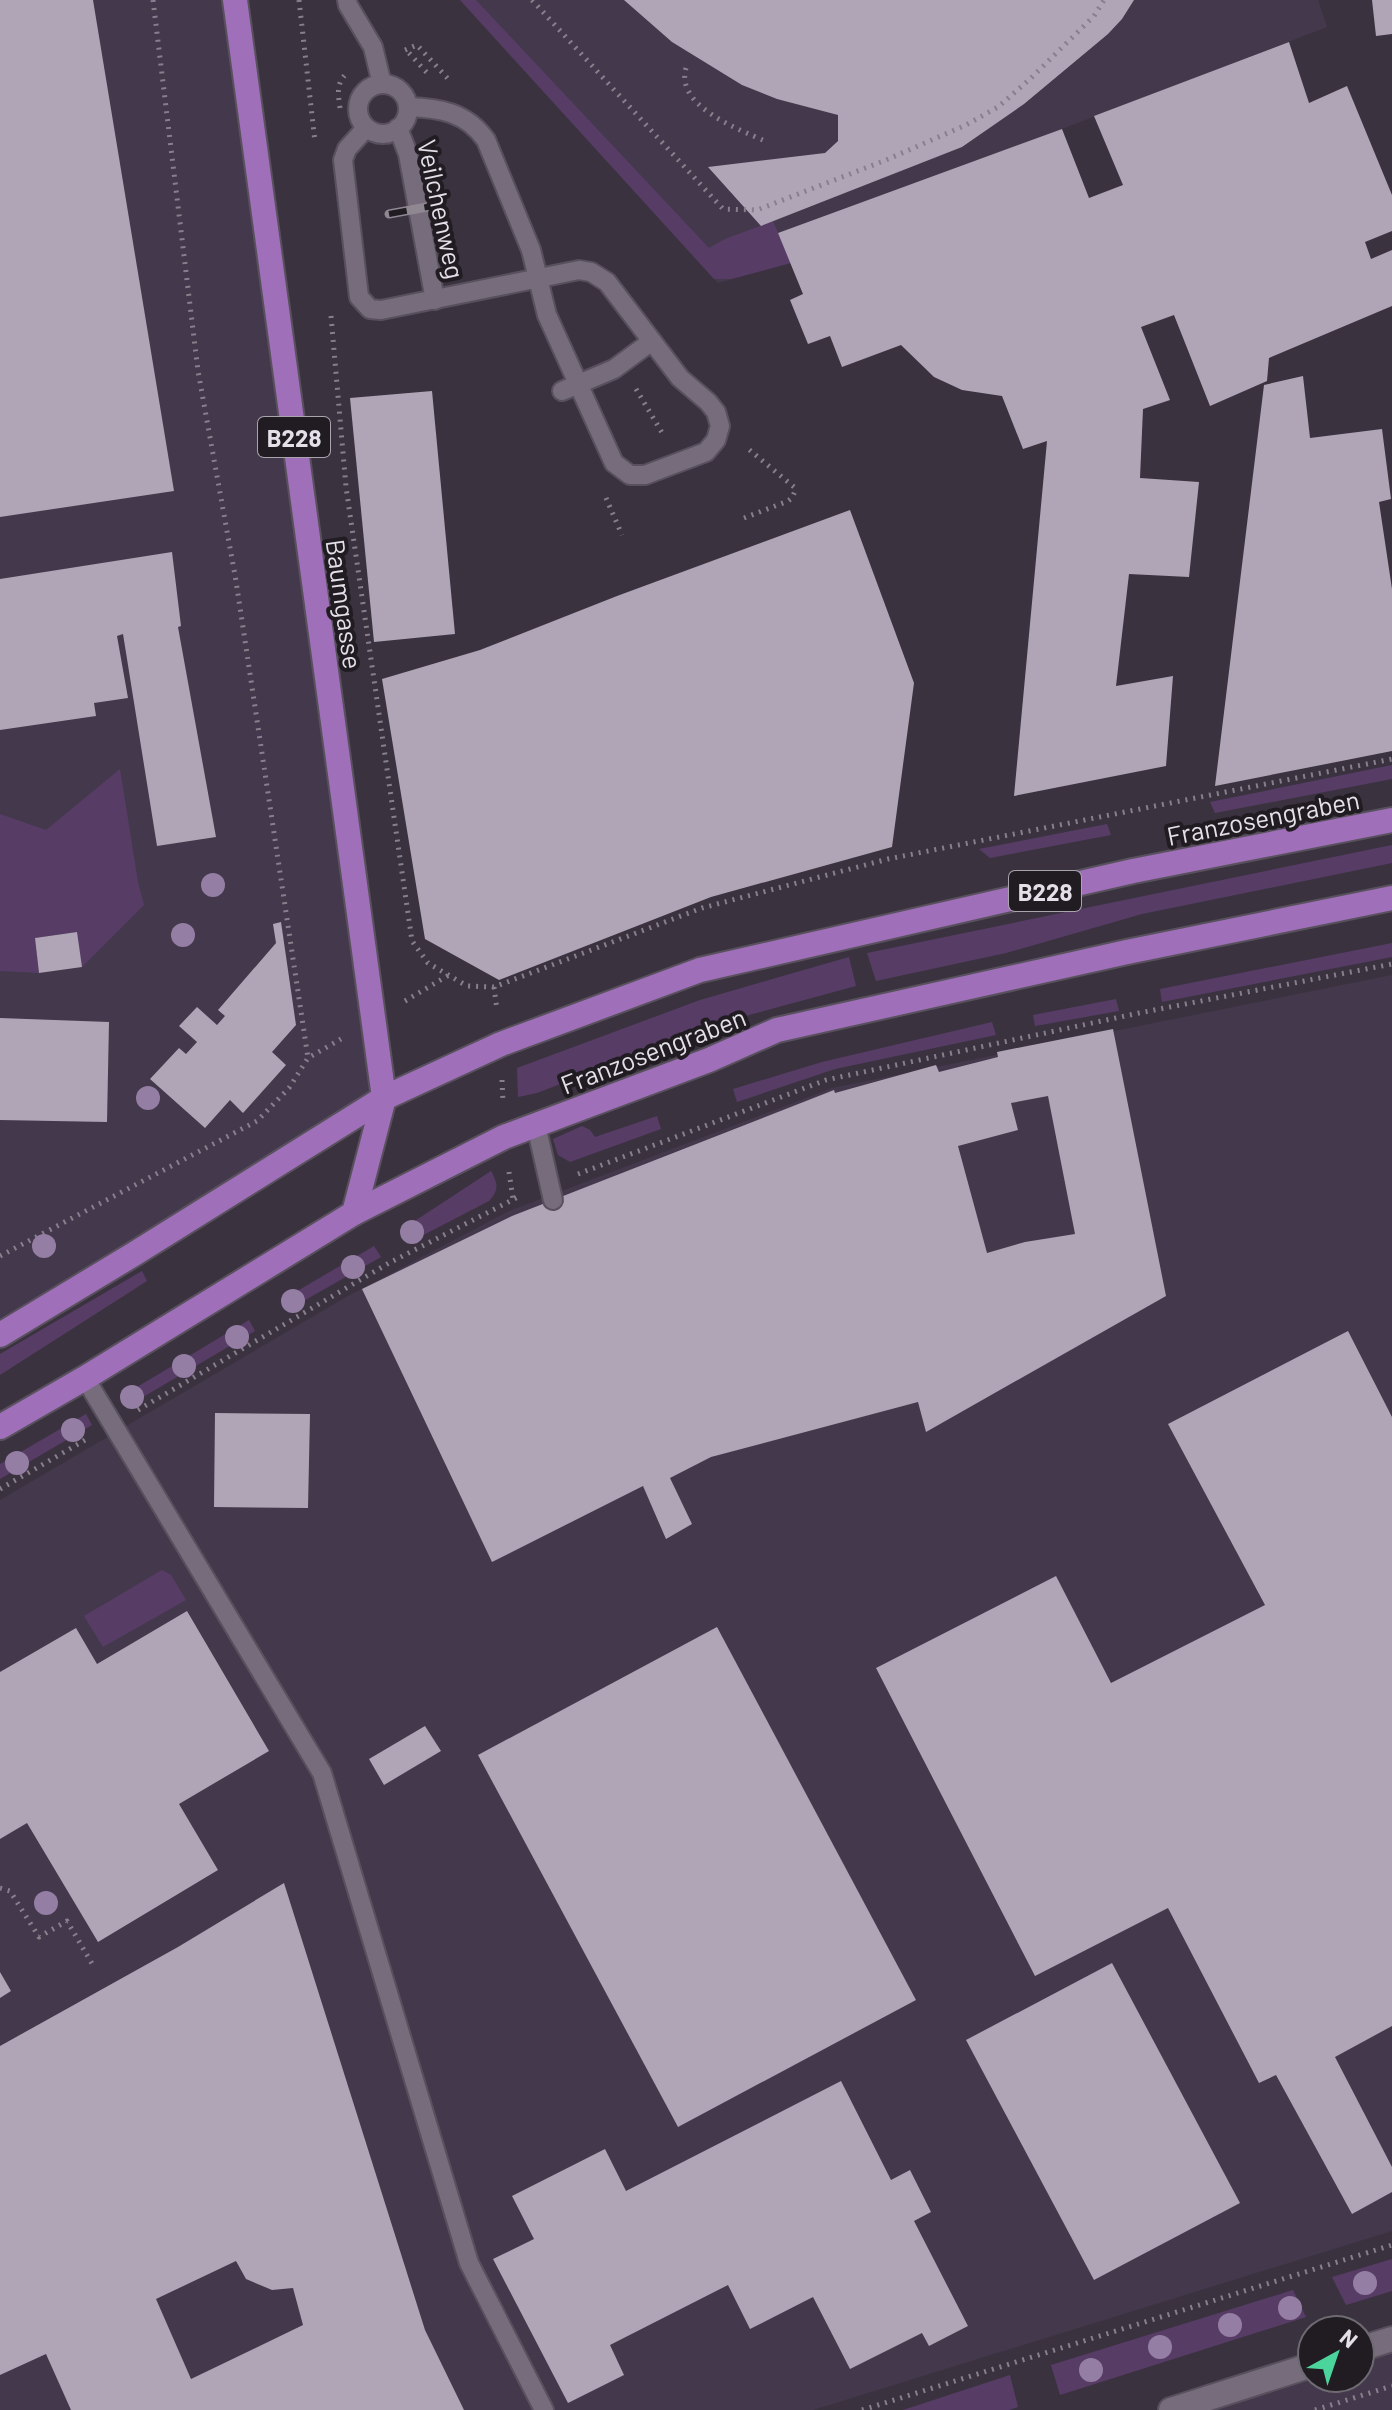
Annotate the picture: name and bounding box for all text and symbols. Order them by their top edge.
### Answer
street label: Veilchenweg [412,137,472,281]
road number: B228 [258,417,330,457]
street label: Baumgasse [321,537,369,671]
street label: Franzosengraben [1164,783,1362,851]
road number: B228 [1009,871,1081,911]
street label: Franzosengraben [556,1000,750,1100]
north arrow [1296,2314,1376,2394]
text: N [1336,2323,1363,2353]

